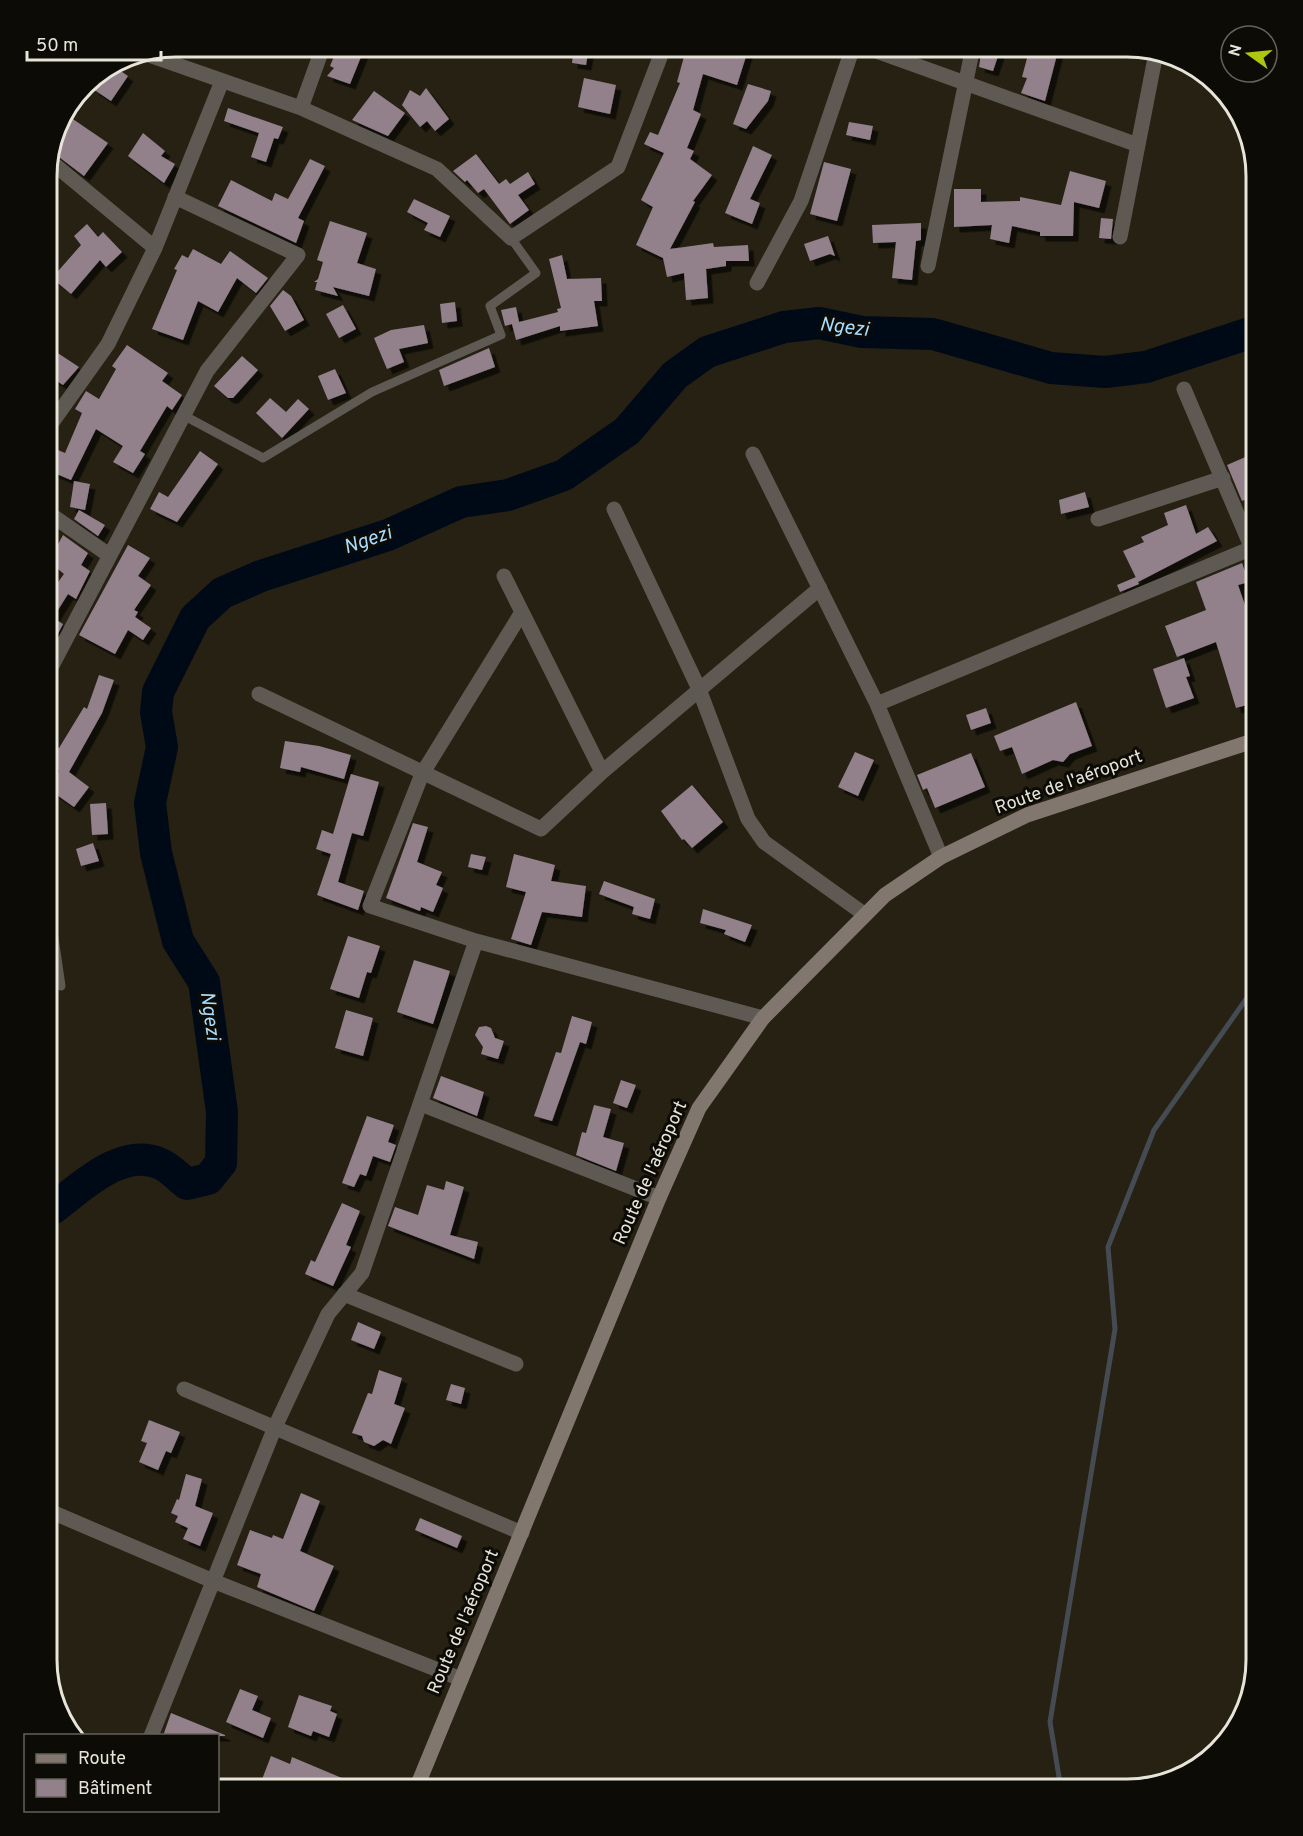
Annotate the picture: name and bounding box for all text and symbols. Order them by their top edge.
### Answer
scale bar [27,24,160,62]
north arrow [1219,24,1279,84]
text: 50 m [36,35,78,58]
text: N [1225,42,1248,59]
water label: Ngezi [818,312,871,344]
water label: Ngezi [341,520,397,561]
street label: Route de l'aéroport [992,746,1146,820]
water label: Ngezi [193,990,225,1043]
street label: Route de l'aéroport [609,1097,693,1249]
street label: Route de l'aéroport [423,1546,505,1698]
legend [24,1734,219,1812]
text: Route [78,1748,126,1771]
text: Bâtiment [78,1778,152,1801]

